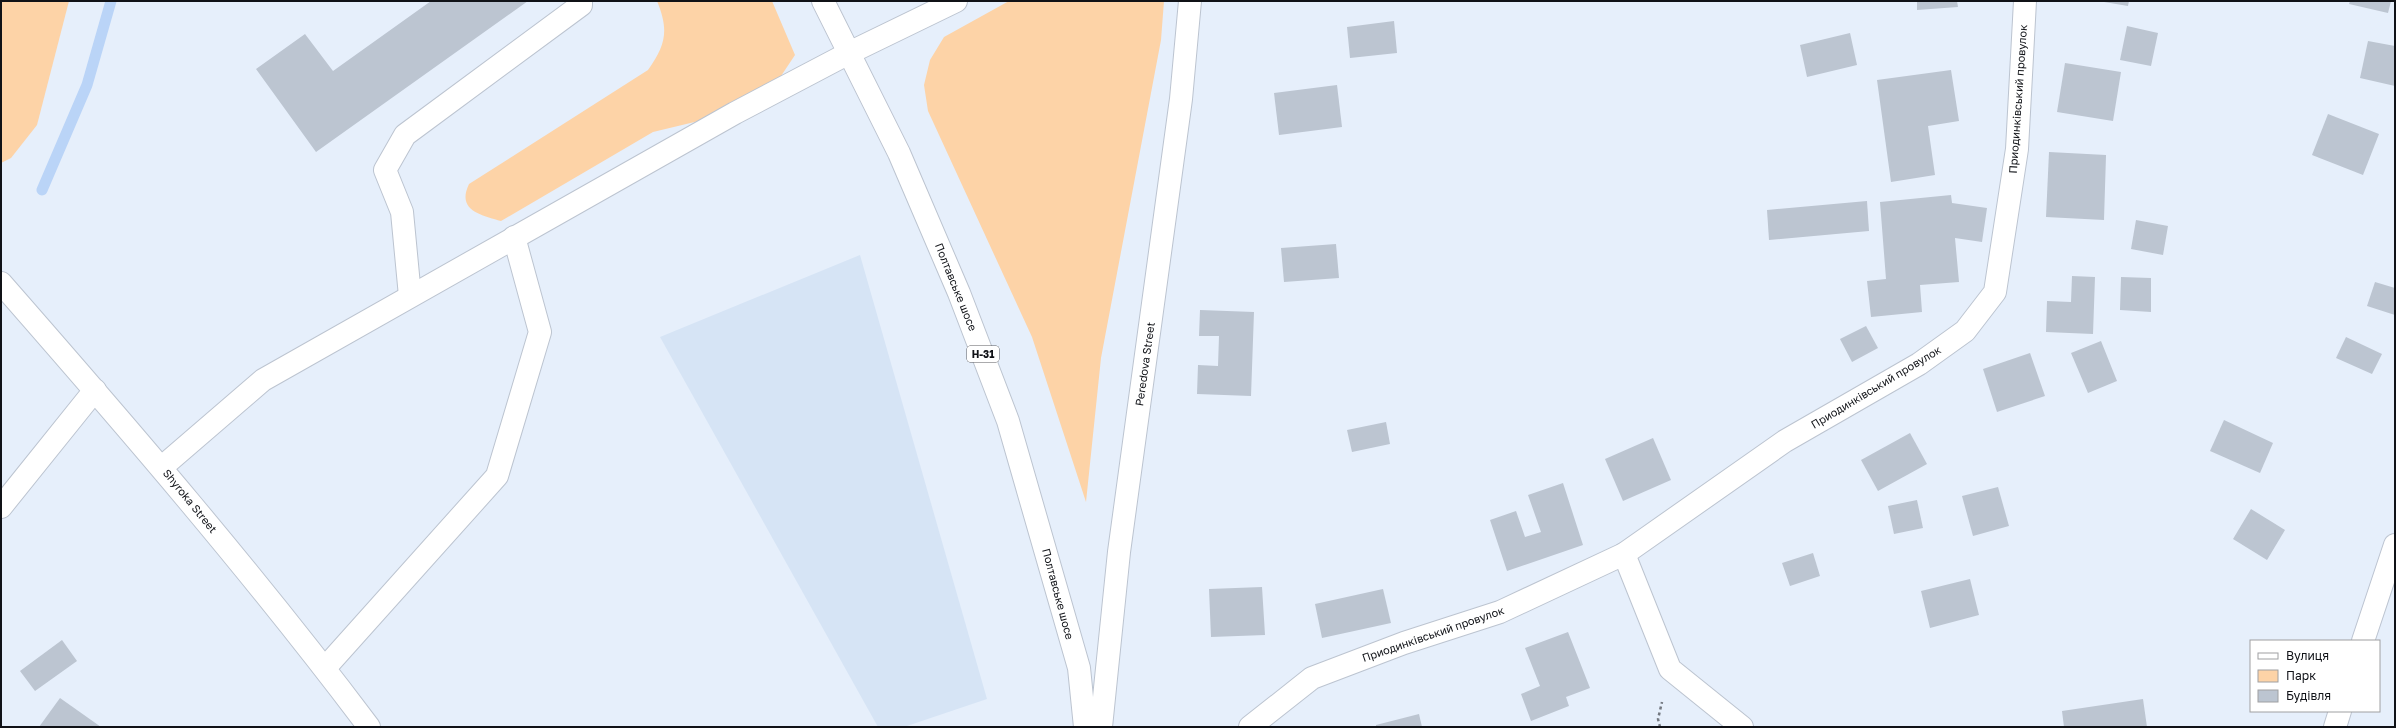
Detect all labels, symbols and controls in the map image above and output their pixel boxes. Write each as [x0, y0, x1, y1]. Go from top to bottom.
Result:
street label: Приодинківський провулок [2006, 23, 2029, 174]
street label: Полтавське шосе [933, 241, 980, 333]
street label: Peredova Street [1132, 321, 1157, 407]
street label: Приодинківський провулок [1808, 342, 1944, 431]
road number: Н-31 [967, 346, 999, 362]
street label: Shyroka Street [161, 466, 220, 535]
street label: Полтавське шосе [1040, 547, 1077, 641]
street label: Приодинківський провулок [1360, 603, 1506, 664]
legend [2250, 640, 2380, 712]
text: Вулиця [2286, 648, 2329, 663]
text: Парк [2286, 668, 2316, 683]
text: Будівля [2286, 688, 2331, 703]

